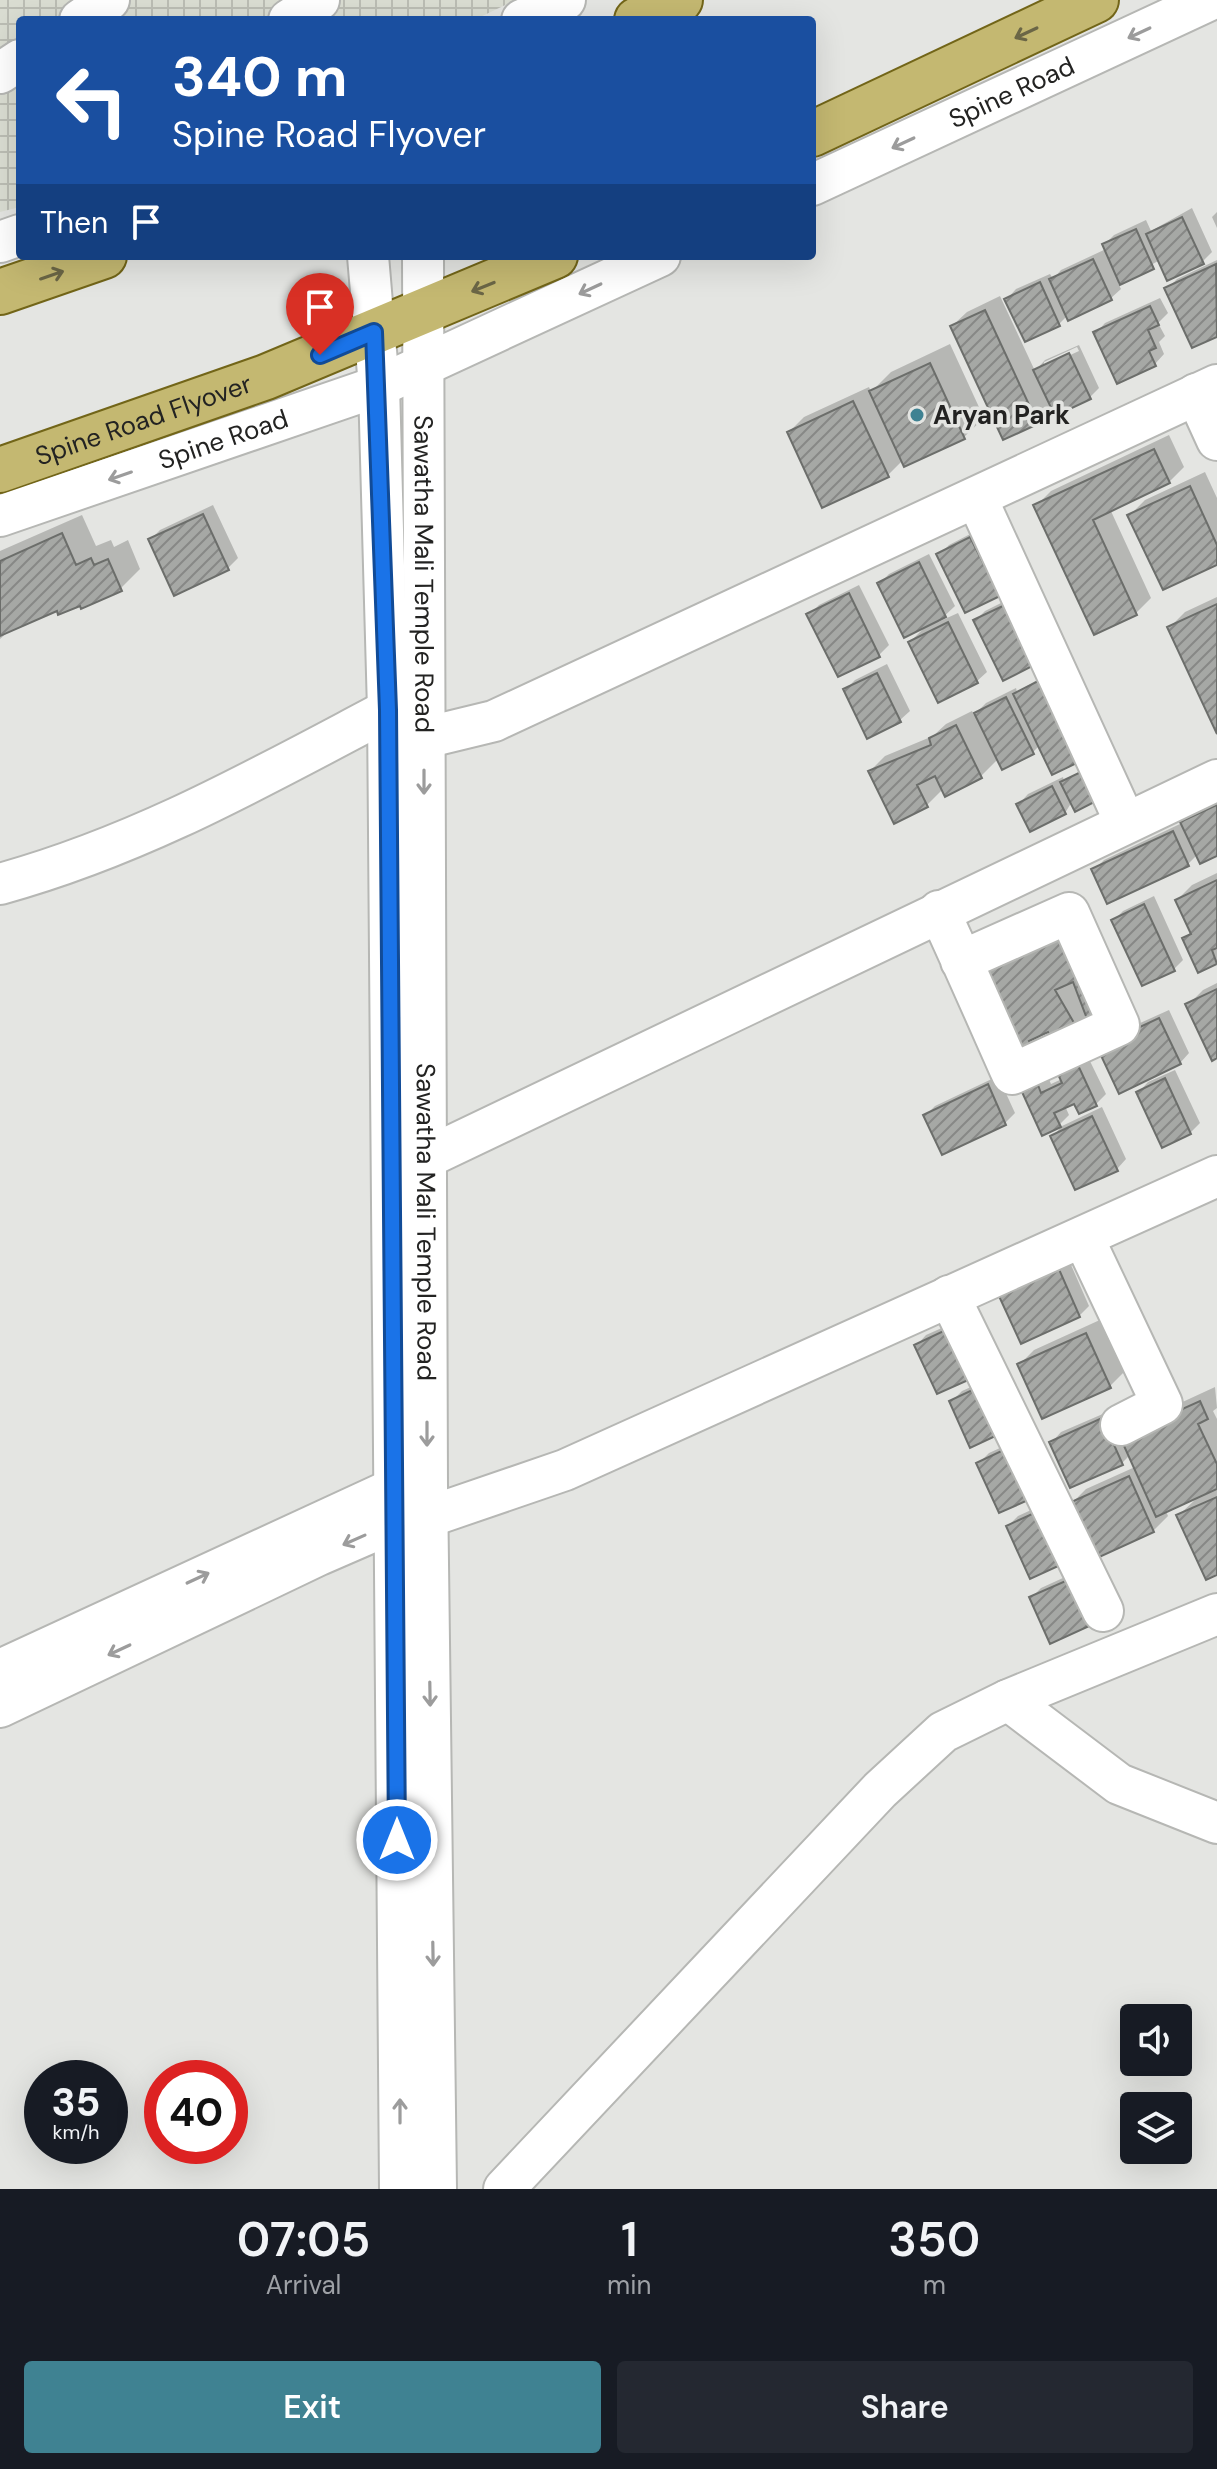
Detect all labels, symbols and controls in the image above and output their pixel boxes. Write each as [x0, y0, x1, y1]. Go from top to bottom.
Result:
one-way arrow [1014, 26, 1038, 41]
one-way arrow [1127, 26, 1151, 41]
text: 340 m [172, 40, 347, 113]
icon: left [40, 48, 144, 152]
street label: Spine Road [943, 48, 1080, 136]
text: Spine Road Flyover [172, 111, 486, 158]
one-way arrow [892, 136, 916, 151]
icon: arrive [124, 200, 168, 244]
text: Then [40, 203, 108, 242]
one-way arrow [39, 266, 64, 281]
pin [286, 273, 354, 355]
one-way arrow [471, 281, 496, 295]
one-way arrow [578, 282, 602, 297]
icon: arrive [298, 285, 342, 329]
street label: Spine Road Flyover [31, 368, 255, 472]
place label: Aryan Park [933, 398, 1070, 432]
street label: Spine Road [154, 404, 292, 478]
marker: Aryan Park [908, 406, 926, 424]
street label: Sawatha Mali Temple Road [407, 415, 442, 733]
one-way arrow [107, 469, 132, 484]
one-way arrow [416, 768, 432, 795]
street label: Sawatha Mali Temple Road [409, 1063, 444, 1381]
one-way arrow [419, 1420, 434, 1447]
one-way arrow [342, 1533, 367, 1548]
one-way arrow [185, 1570, 209, 1585]
one-way arrow [107, 1643, 131, 1658]
one-way arrow [422, 1680, 438, 1707]
position arrow [355, 1798, 439, 1882]
one-way arrow [426, 1940, 441, 1967]
map controls [1120, 2004, 1192, 2164]
button: sound [1120, 2004, 1192, 2076]
speed limit sign: 40 [144, 2060, 248, 2164]
text: 35 [52, 2076, 101, 2128]
button: layers [1120, 2092, 1192, 2164]
one-way arrow [392, 2098, 407, 2125]
text: km/h [52, 2119, 100, 2145]
text: 07:05 [237, 2208, 370, 2271]
text: 1 [621, 2208, 638, 2271]
text: 350 [888, 2208, 980, 2271]
text: Arrival [266, 2268, 341, 2302]
text: min [607, 2268, 651, 2302]
text: m [923, 2268, 946, 2302]
button: Exit [24, 2361, 601, 2453]
button: Share [617, 2361, 1193, 2453]

